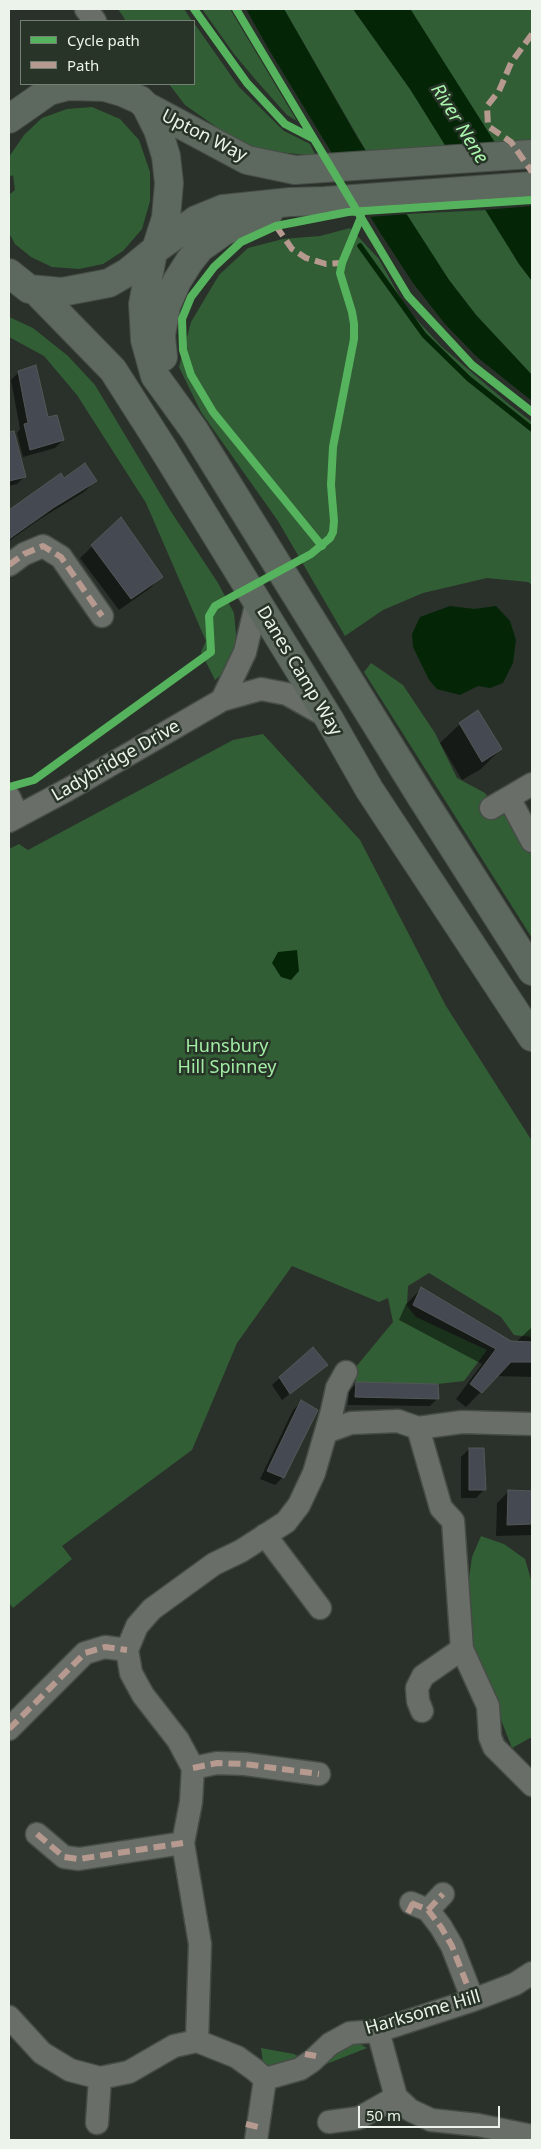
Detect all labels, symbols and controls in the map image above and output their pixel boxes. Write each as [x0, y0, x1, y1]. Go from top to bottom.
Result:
legend [20, 20, 195, 85]
text: Cycle path [67, 30, 140, 50]
text: Path [67, 55, 99, 75]
water label: River Nene [425, 80, 493, 168]
street label: Upton Way [158, 105, 250, 167]
street label: Danes Camp Way [252, 602, 346, 740]
street label: Ladybridge Drive [48, 716, 184, 806]
park label: Hunsbury Hill Spinney [178, 1036, 276, 1078]
street label: Harksome Hill [363, 1986, 483, 2040]
scale bar [361, 2096, 504, 2128]
text: 50 m [366, 2105, 401, 2125]

